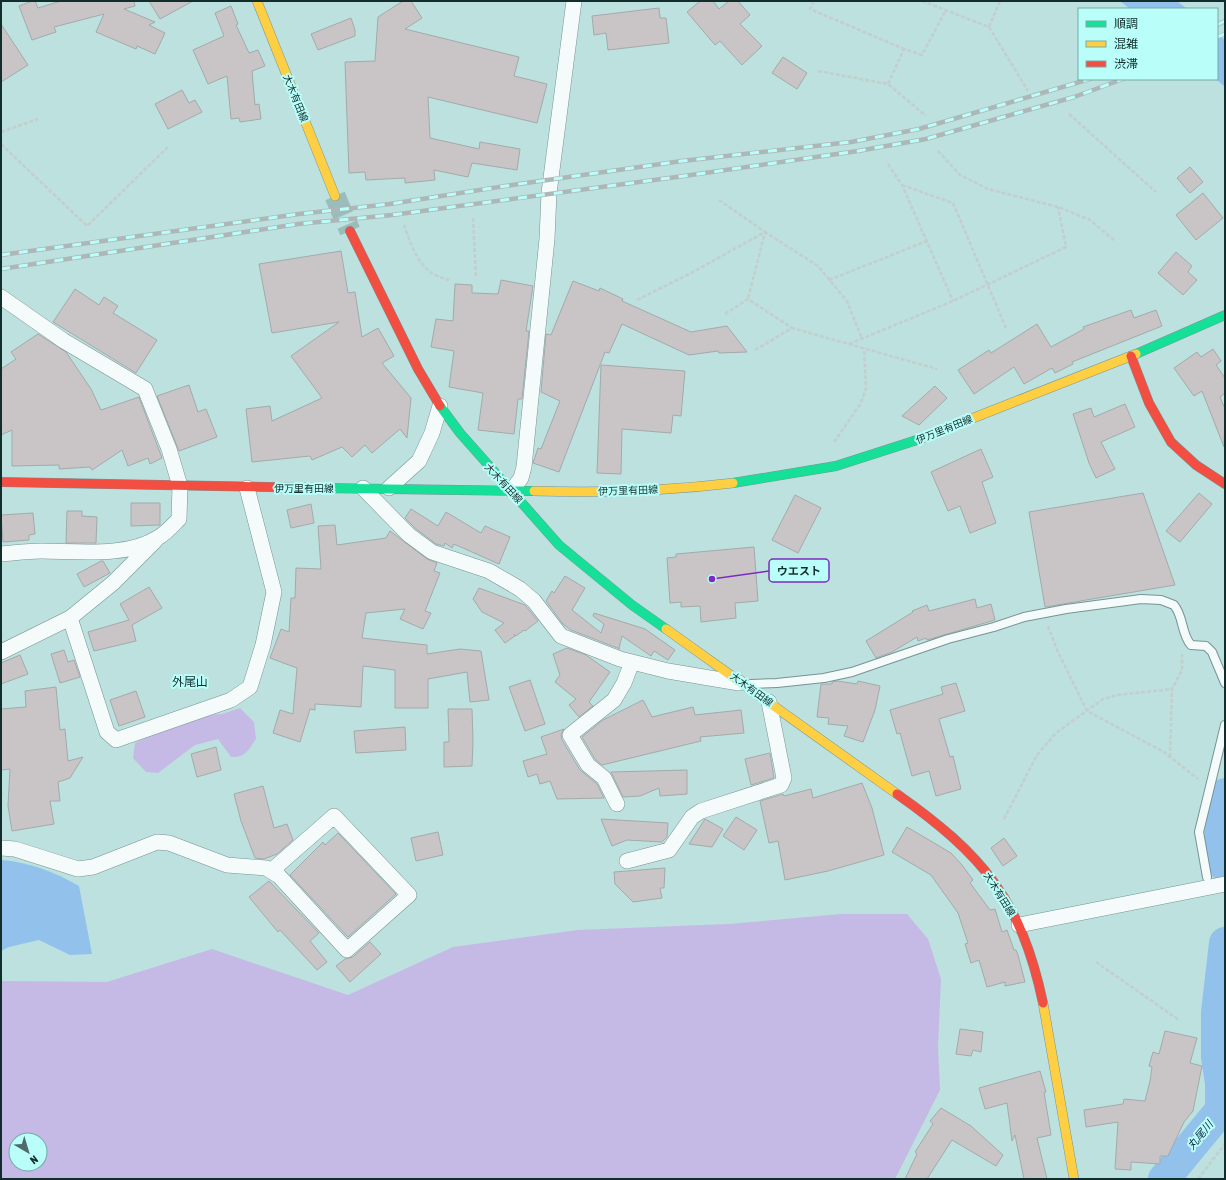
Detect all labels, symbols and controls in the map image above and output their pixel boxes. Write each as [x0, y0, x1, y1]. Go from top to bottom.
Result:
legend [1078, 8, 1218, 80]
text: 順調 [1114, 17, 1138, 31]
text: 混雑 [1114, 37, 1138, 51]
text: 渋滞 [1114, 57, 1138, 71]
street label: 大木有田線 [281, 73, 310, 123]
street label: 伊万里有田線 [914, 413, 974, 446]
street label: 大木有田線 [483, 461, 525, 505]
street label: 伊万里有田線 [274, 483, 334, 494]
street label: 伊万里有田線 [598, 484, 658, 497]
callout: ウエスト [769, 559, 829, 582]
text: ウエスト [777, 565, 821, 577]
street label: 大木有田線 [728, 670, 775, 709]
district label: 外尾山 [172, 675, 208, 689]
street label: 大木有田線 [982, 870, 1017, 918]
water label: 丸尾川 [1185, 1118, 1216, 1151]
north arrow [8, 1132, 48, 1172]
text: N [28, 1153, 40, 1167]

